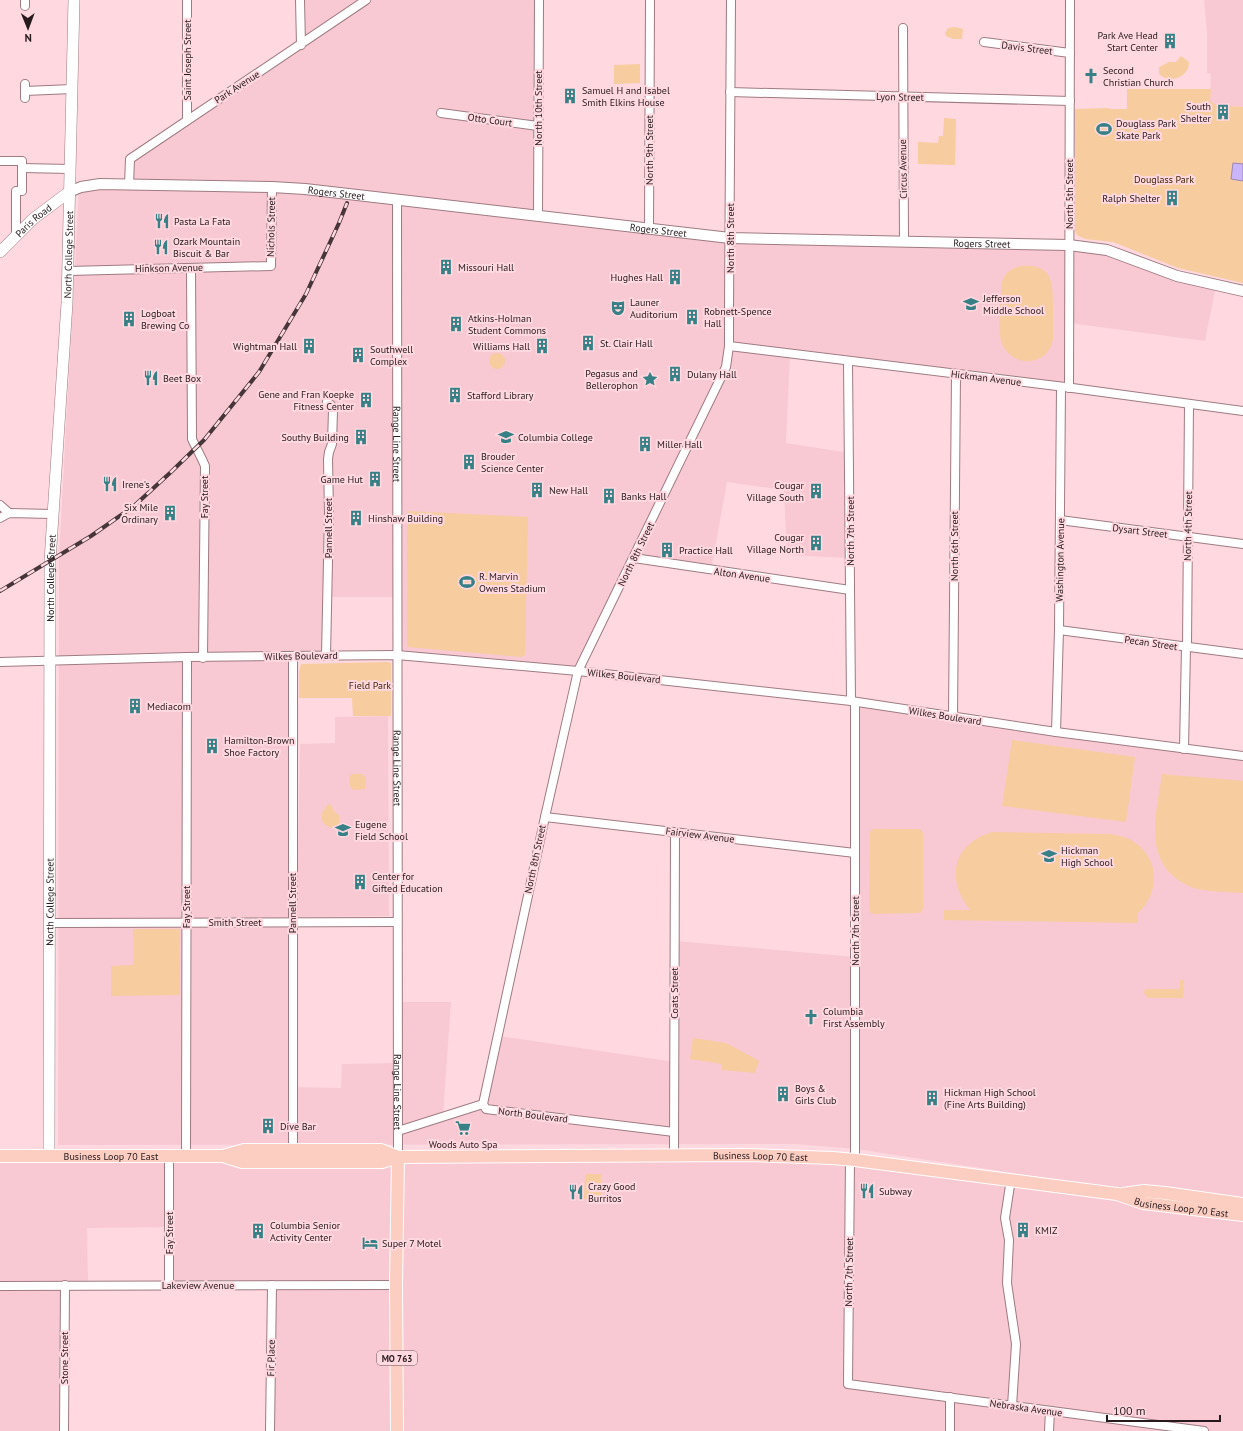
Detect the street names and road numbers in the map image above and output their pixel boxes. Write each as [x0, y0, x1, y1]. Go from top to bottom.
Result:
street label: Saint Joseph Street [181, 19, 194, 101]
street label: Davis Street [1001, 38, 1054, 58]
street label: Park Avenue [212, 67, 262, 107]
street label: North 10th Street [532, 70, 545, 146]
street label: Lyon Street [876, 90, 925, 104]
street label: Otto Court [467, 110, 514, 130]
street label: North 9th Street [643, 114, 656, 185]
street label: Circus Avenue [896, 139, 910, 199]
street label: North 5th Street [1063, 158, 1076, 229]
street label: Rogers Street [307, 183, 366, 202]
street label: Nichols Street [264, 196, 278, 257]
street label: Paris Road [12, 201, 54, 240]
street label: North 8th Street [724, 202, 737, 273]
street label: North College Street [61, 210, 76, 299]
street label: Rogers Street [629, 220, 688, 240]
street label: Rogers Street [953, 236, 1011, 250]
street label: Hinkson Avenue [135, 261, 203, 275]
street label: Hickman Avenue [950, 367, 1022, 389]
street label: Range Line Street [391, 406, 404, 483]
street label: Fay Street [198, 475, 211, 518]
street label: North 4th Street [1181, 490, 1195, 561]
street label: North 7th Street [844, 496, 857, 566]
street label: Pannell Street [322, 497, 335, 558]
street label: North 6th Street [948, 510, 961, 581]
street label: Washington Avenue [1053, 518, 1067, 602]
street label: North 8th Street [615, 519, 657, 588]
street label: Dysart Street [1112, 521, 1169, 541]
street label: North College Street [43, 533, 58, 622]
street label: Alton Avenue [713, 565, 771, 585]
street label: Pecan Street [1124, 633, 1179, 653]
street label: Wilkes Boulevard [264, 649, 338, 663]
street label: Wilkes Boulevard [587, 666, 661, 686]
street label: Wilkes Boulevard [908, 704, 982, 728]
street label: Range Line Street [391, 730, 404, 807]
street label: North 8th Street [521, 823, 549, 895]
street label: Fairview Avenue [665, 824, 735, 846]
street label: North College Street [43, 858, 56, 946]
street label: Pannell Street [286, 872, 299, 933]
street label: Fay Street [180, 885, 193, 928]
street label: North 7th Street [849, 896, 862, 966]
street label: Smith Street [208, 916, 262, 929]
street label: Coats Street [668, 967, 681, 1019]
street label: Range Line Street [391, 1054, 404, 1131]
street label: North Boulevard [497, 1104, 569, 1126]
street label: Business Loop 70 East [713, 1148, 809, 1164]
street label: Business Loop 70 East [64, 1150, 159, 1163]
street label: Business Loop 70 East [1132, 1194, 1230, 1220]
street label: Fay Street [163, 1211, 176, 1254]
street label: North 7th Street [842, 1236, 856, 1307]
street label: Lakeview Avenue [162, 1279, 234, 1292]
street label: Stone Street [58, 1331, 71, 1384]
street label: Fir Place [264, 1340, 278, 1376]
road number: MO 763 [377, 1351, 417, 1365]
street label: Nebraska Avenue [989, 1396, 1063, 1420]

